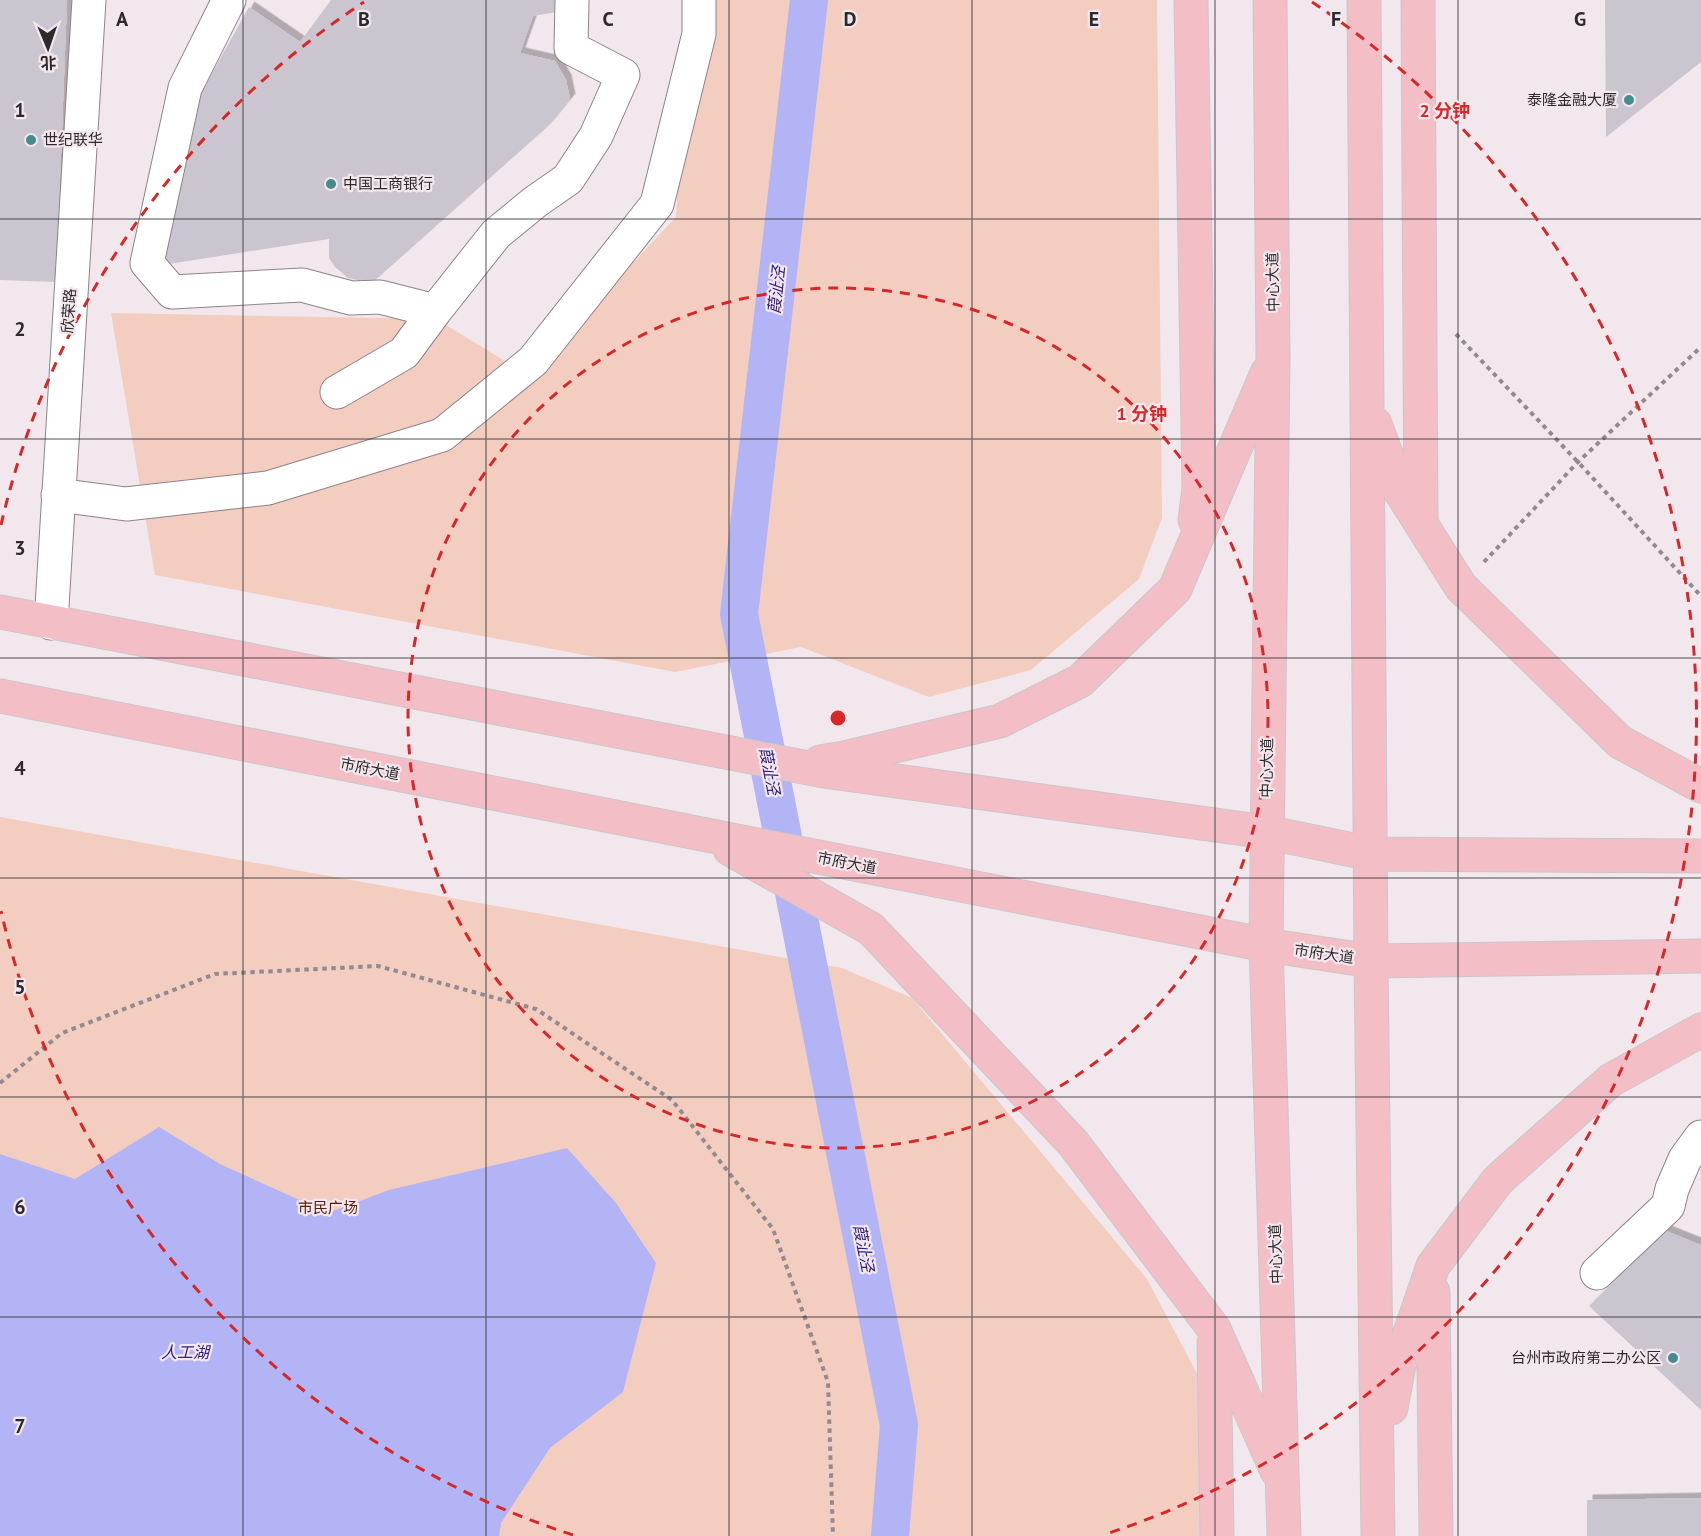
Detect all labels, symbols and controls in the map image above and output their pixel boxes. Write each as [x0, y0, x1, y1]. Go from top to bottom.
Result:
text: A [116, 6, 129, 32]
text: B [358, 6, 370, 32]
text: C [602, 6, 614, 32]
text: D [844, 6, 857, 32]
text: E [1089, 6, 1099, 32]
text: F [1331, 6, 1341, 32]
text: G [1574, 6, 1586, 32]
north arrow [18, 18, 78, 78]
text: 北 [40, 53, 57, 73]
place label: 泰隆金融大厦 [1527, 90, 1617, 109]
marker: 泰隆金融大厦 [1622, 93, 1636, 107]
text: 1 [14, 97, 26, 123]
text: 2 分钟 [1420, 99, 1470, 122]
place label: 世纪联华 [43, 130, 103, 149]
marker: 世纪联华 [24, 133, 38, 147]
place label: 中国工商银行 [343, 174, 433, 193]
marker: 中国工商银行 [324, 177, 338, 191]
street label: 中心大道 [1262, 252, 1283, 312]
water label: 葭沚泾 [764, 263, 789, 315]
street label: 欣荣路 [57, 288, 80, 334]
text: 2 [14, 316, 26, 342]
text: 1 分钟 [1117, 402, 1167, 425]
text: 3 [14, 535, 26, 561]
centre of rings [828, 708, 848, 728]
street label: 中心大道 [1256, 738, 1277, 798]
water label: 葭沚泾 [756, 746, 785, 798]
street label: 市府大道 [339, 753, 401, 784]
text: 4 [14, 755, 26, 781]
street label: 市府大道 [816, 847, 878, 878]
street label: 市府大道 [1293, 940, 1355, 967]
text: 5 [14, 974, 26, 1000]
text: 6 [14, 1194, 26, 1220]
park label: 市民广场 [298, 1198, 358, 1217]
water label: 葭沚泾 [850, 1223, 879, 1275]
street label: 中心大道 [1265, 1224, 1286, 1284]
water label: 人工湖 [161, 1342, 212, 1362]
place label: 台州市政府第二办公区 [1511, 1348, 1661, 1367]
marker: 台州市政府第二办公区 [1666, 1351, 1680, 1365]
text: 7 [14, 1413, 26, 1439]

